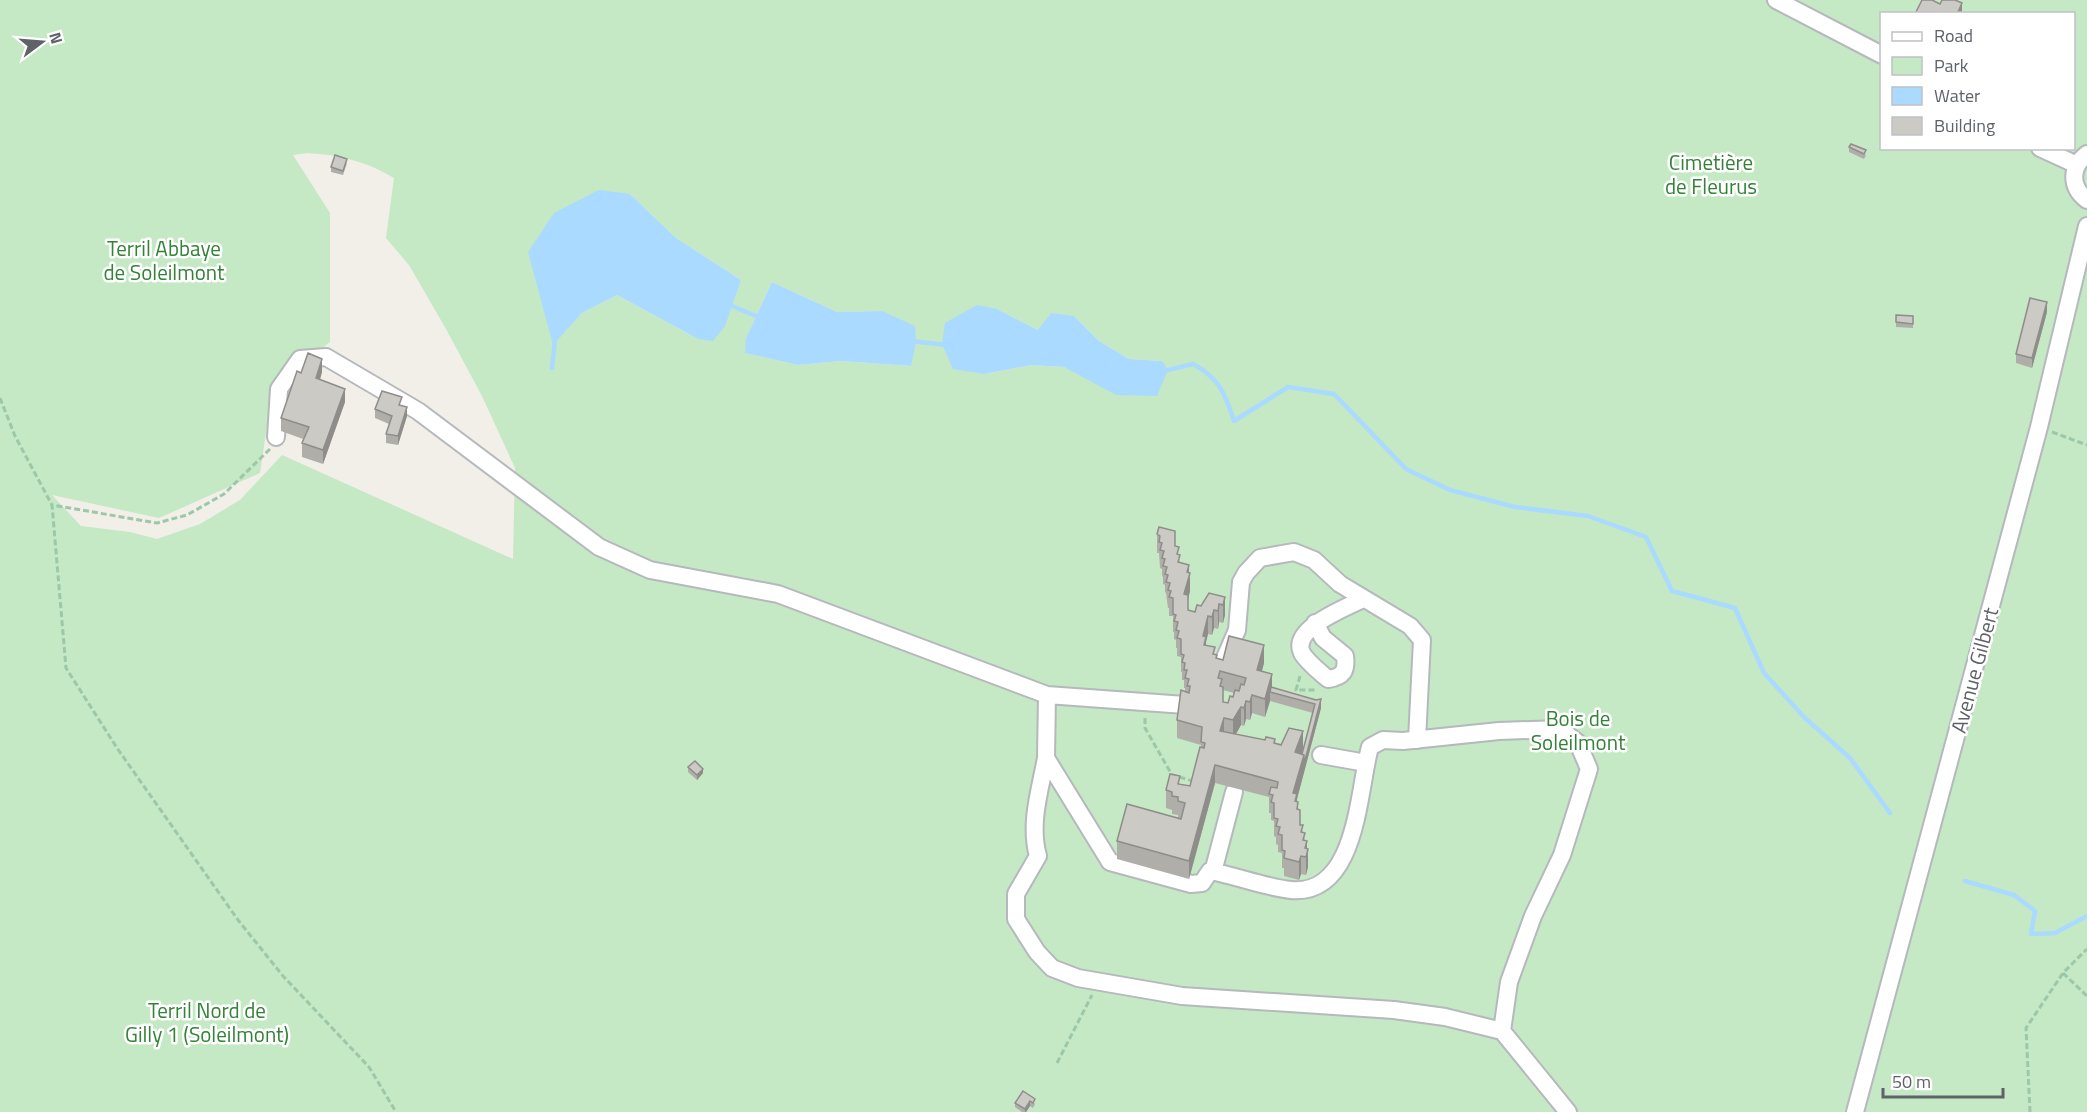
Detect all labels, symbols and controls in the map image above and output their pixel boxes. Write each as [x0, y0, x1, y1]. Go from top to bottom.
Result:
north arrow [12, 12, 72, 72]
legend [1880, 12, 2075, 150]
text: Road [1934, 22, 1973, 49]
text: N [43, 29, 69, 47]
text: Park [1934, 52, 1969, 79]
text: Water [1934, 82, 1980, 109]
text: Building [1934, 112, 1995, 139]
park label: Cimetière de Fleurus [1665, 146, 1757, 202]
park label: Terril Abbaye de Soleilmont [104, 232, 225, 288]
street label: Avenue Gilbert [1942, 603, 2006, 736]
park label: Bois de Soleilmont [1531, 702, 1626, 758]
park label: Terril Nord de Gilly 1 (Soleilmont) [125, 994, 289, 1050]
scale bar [1883, 1061, 2003, 1099]
text: 50 m [1892, 1068, 1931, 1095]

